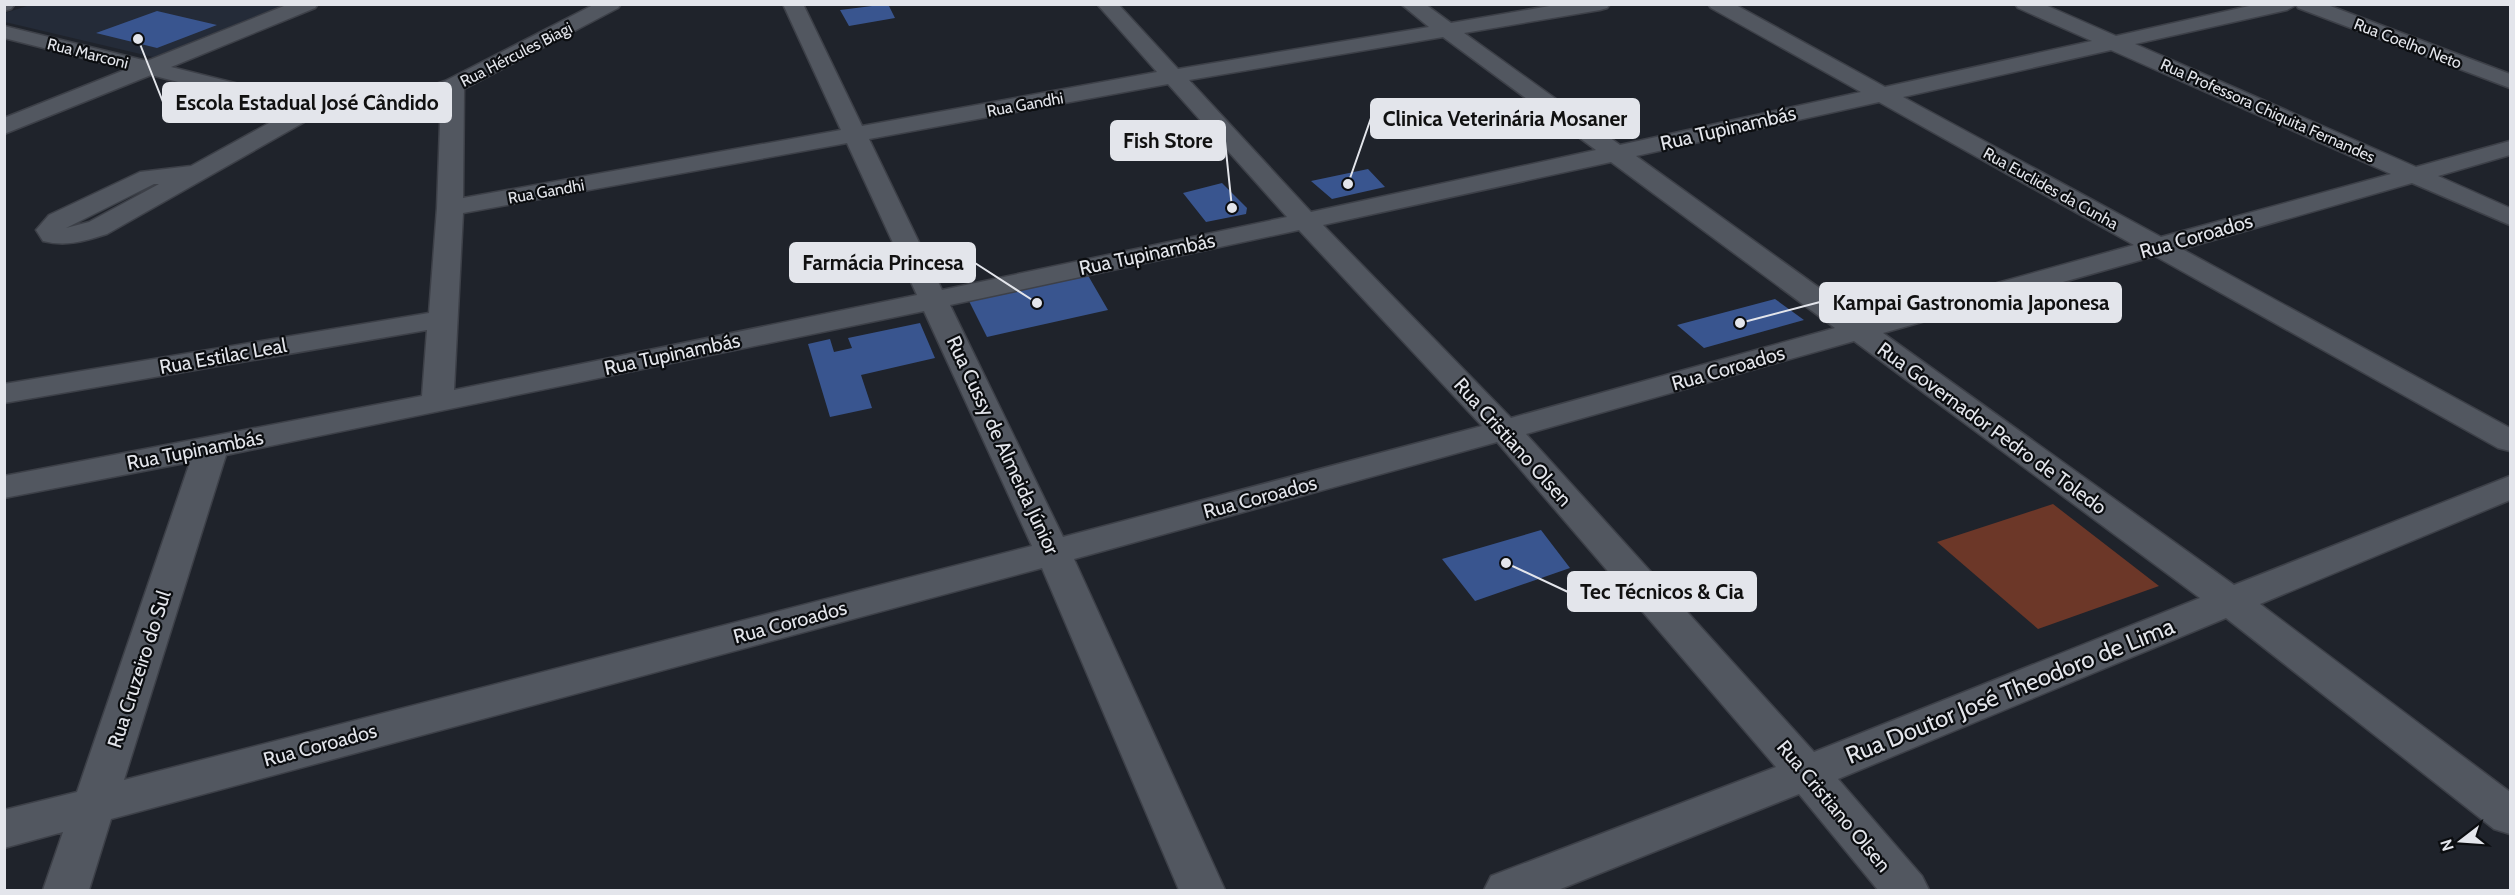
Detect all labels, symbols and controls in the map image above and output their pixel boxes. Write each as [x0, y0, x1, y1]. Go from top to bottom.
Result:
street label: Rua Coelho Neto [2351, 14, 2465, 73]
street label: Rua Hércules Biagi [457, 18, 575, 91]
street label: Rua Marconi [45, 34, 130, 73]
street label: Rua Professora Chiquita Fernandes [2158, 54, 2378, 167]
callout: Escola Estadual José Cândido [163, 83, 451, 122]
street label: Rua Gandhi [985, 88, 1065, 121]
text: Escola Estadual José Cândido [175, 90, 439, 115]
callout: Clinica Veterinária Mosaner [1371, 99, 1639, 138]
street label: Rua Tupinambás [1658, 101, 1798, 155]
text: Clinica Veterinária Mosaner [1383, 106, 1627, 131]
callout: Fish Store [1111, 121, 1225, 160]
text: Fish Store [1123, 128, 1213, 153]
street label: Rua Euclides da Cunha [1980, 143, 2122, 234]
street label: Rua Gandhi [506, 175, 586, 208]
street label: Rua Coroados [2137, 208, 2255, 264]
street label: Rua Tupinambás [1077, 228, 1217, 280]
callout: Farmácia Princesa [790, 243, 975, 282]
text: Farmácia Princesa [802, 250, 964, 275]
callout: Kampai Gastronomia Japonesa [1820, 283, 2121, 322]
text: Kampai Gastronomia Japonesa [1832, 290, 2110, 315]
street label: Rua Tupinambás [602, 328, 742, 380]
street label: Rua Cussy de Almeida Júnior [942, 332, 1064, 559]
street label: Rua Estilac Leal [157, 333, 289, 379]
street label: Rua Governador Pedro de Toledo [1873, 337, 2111, 519]
street label: Rua Coroados [1669, 340, 1787, 396]
street label: Rua Cristiano Olsen [1449, 373, 1577, 511]
street label: Rua Tupinambás [125, 425, 265, 475]
street label: Rua Coroados [1201, 470, 1319, 524]
callout: Tec Técnicos & Cia [1568, 572, 1756, 611]
text: Tec Técnicos & Cia [1580, 579, 1745, 604]
street label: Rua Cruzeiro do Sul [102, 587, 176, 751]
street label: Rua Coroados [731, 595, 849, 649]
street label: Rua Doutor José Theodoro de Lima [1841, 611, 2179, 770]
street label: Rua Coroados [261, 718, 379, 772]
street label: Rua Cristiano Olsen [1772, 735, 1896, 877]
north arrow [2431, 811, 2491, 871]
text: N [2436, 837, 2458, 853]

